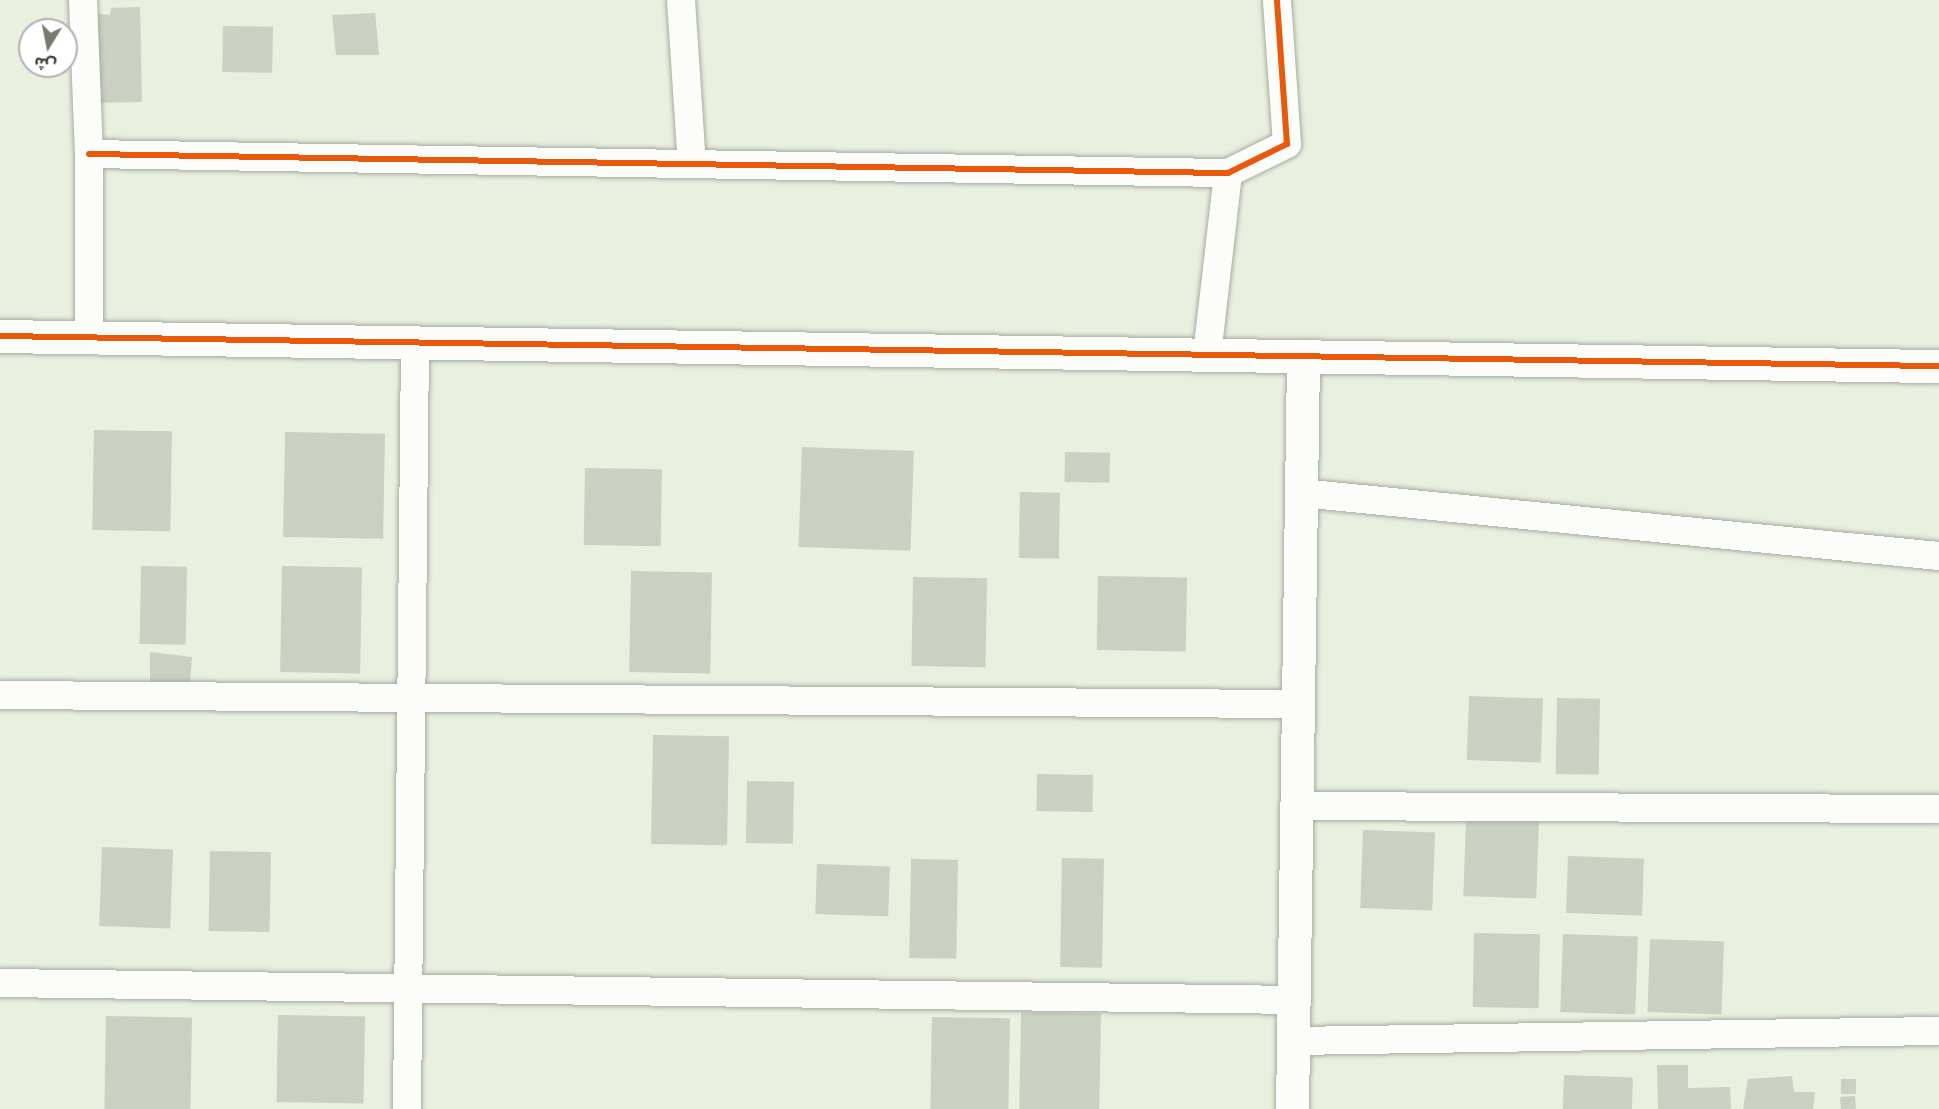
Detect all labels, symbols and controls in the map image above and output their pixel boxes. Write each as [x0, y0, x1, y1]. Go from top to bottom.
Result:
north arrow [18, 18, 78, 78]
text: ش [33, 53, 58, 76]

